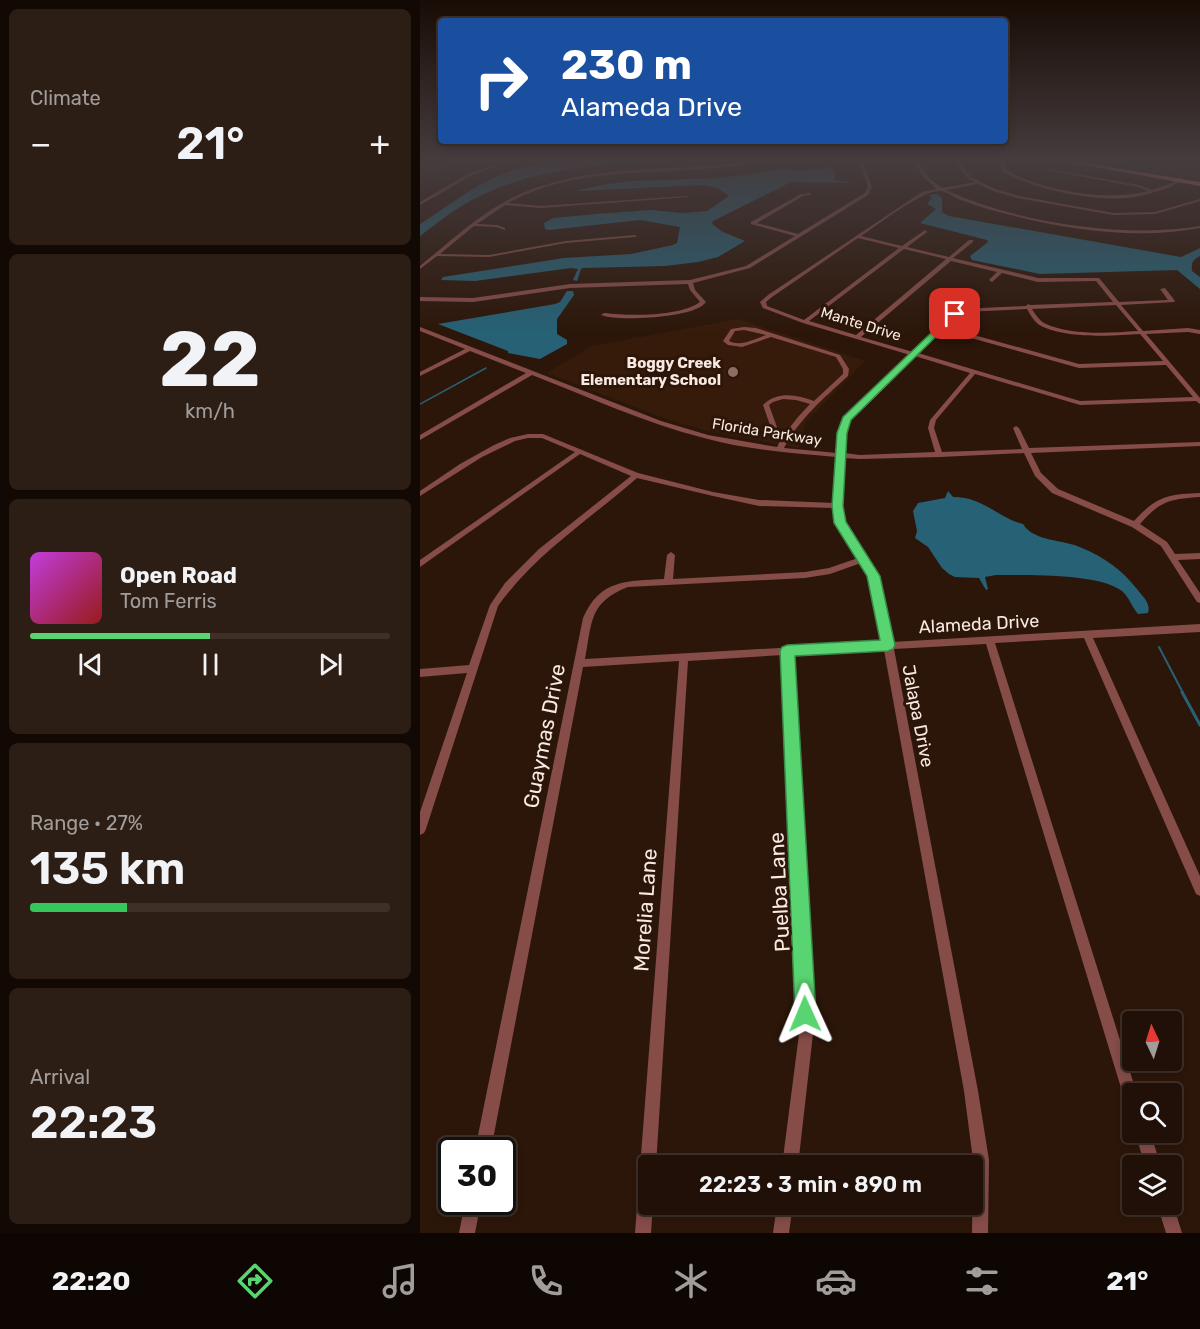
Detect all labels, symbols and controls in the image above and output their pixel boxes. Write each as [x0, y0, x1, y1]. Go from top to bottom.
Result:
text: 230 m [561, 40, 692, 90]
icon: right [462, 42, 540, 120]
text: Climate [30, 86, 101, 110]
text: Alameda Drive [561, 91, 742, 123]
text: 21° [176, 117, 245, 170]
text: − [30, 124, 51, 163]
text: + [369, 124, 390, 163]
pin [929, 288, 980, 339]
icon: arrive [938, 297, 971, 330]
street label: Mante Drive [819, 303, 903, 345]
text: 22 [159, 313, 261, 406]
place label: Boggy Creek Elementary School [580, 354, 721, 389]
marker: Boggy Creek Elementary School [726, 365, 740, 379]
text: km/h [185, 399, 235, 423]
street label: Florida Parkway [711, 414, 823, 450]
text: Open Road [120, 562, 237, 589]
text: Tom Ferris [120, 589, 217, 613]
street label: Alameda Drive [918, 610, 1040, 638]
icon: previous [74, 648, 107, 681]
icon: pause [194, 648, 227, 681]
icon: next [314, 648, 347, 681]
street label: Guaymas Drive [518, 662, 570, 810]
street label: Jalapa Drive [897, 663, 939, 769]
text: Range · 27% [30, 811, 143, 835]
street label: Puelba Lane [763, 831, 795, 953]
text: 135 km [30, 842, 185, 895]
street label: Morelia Lane [628, 848, 662, 972]
position arrow [773, 982, 837, 1046]
north arrow [1122, 1011, 1182, 1071]
map controls [1122, 1011, 1182, 1215]
text: Arrival [30, 1065, 90, 1089]
button: search [1122, 1083, 1182, 1143]
text: 22:23 [30, 1096, 157, 1149]
speed limit sign: 30 [438, 1137, 516, 1215]
button: layers [1122, 1155, 1182, 1215]
text: 22:23 · 3 min · 890 m [699, 1171, 922, 1198]
icon: directions [234, 1260, 276, 1302]
icon: music [379, 1260, 421, 1302]
icon: phone [525, 1260, 567, 1302]
icon: climate [670, 1260, 712, 1302]
icon: car [815, 1260, 857, 1302]
icon: filters [961, 1260, 1003, 1302]
text: 22:20 [52, 1265, 131, 1297]
text: 21° [1106, 1265, 1148, 1297]

